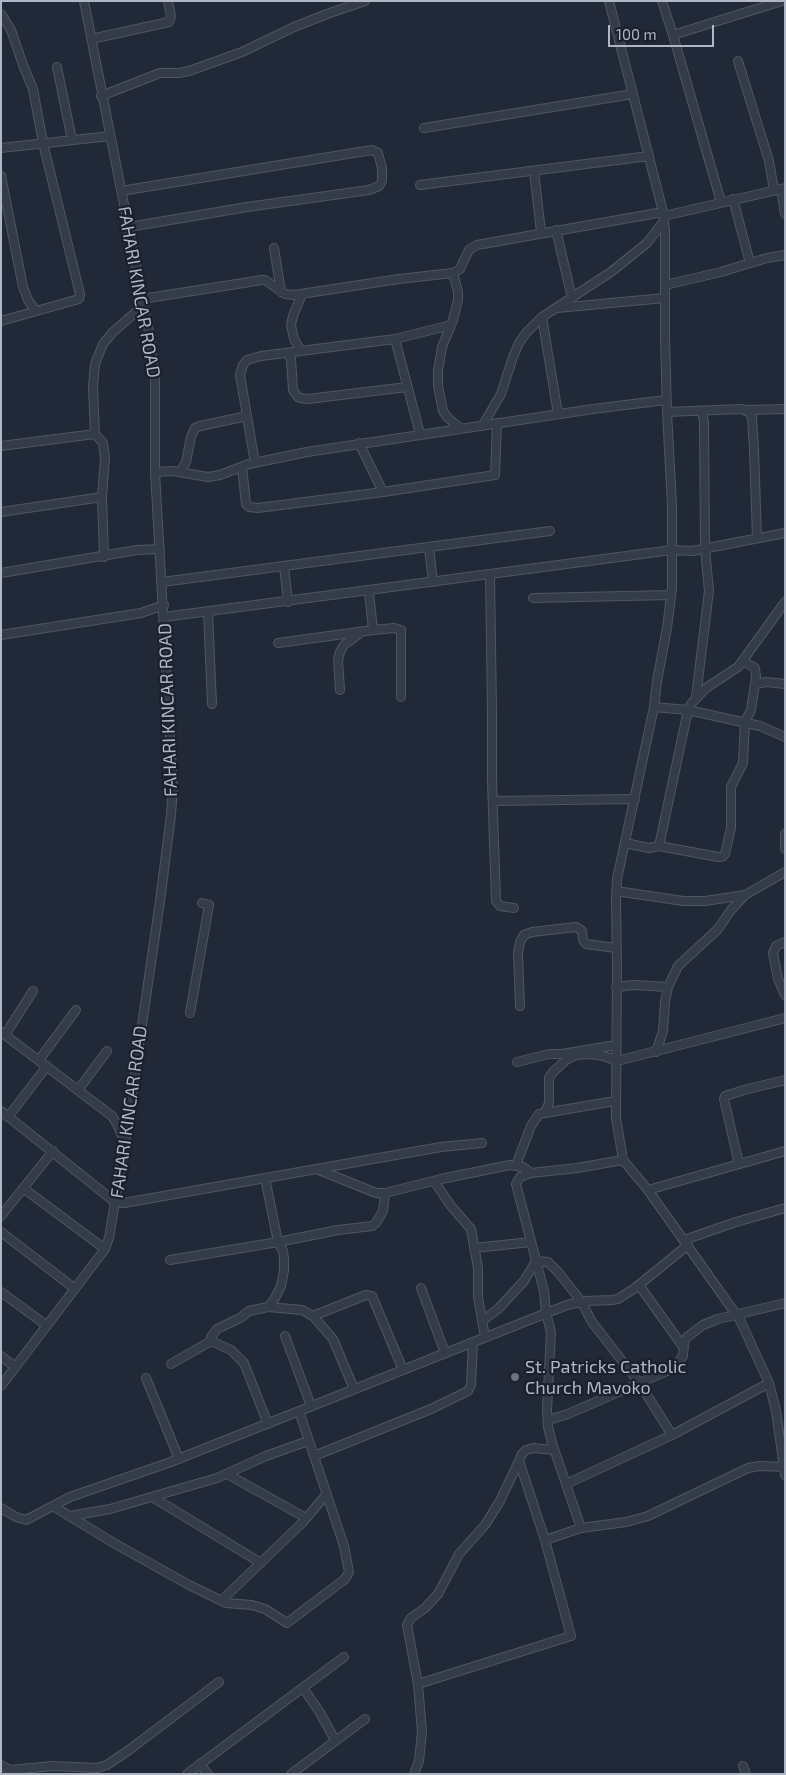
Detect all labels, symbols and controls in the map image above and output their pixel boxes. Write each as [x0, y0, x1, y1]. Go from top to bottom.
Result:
scale bar [611, 15, 717, 47]
text: 100 m [616, 25, 657, 43]
street label: FAHARI KINCAR ROAD [113, 204, 165, 380]
street label: FAHARI KINCAR ROAD [154, 623, 182, 797]
street label: FAHARI KINCAR ROAD [106, 1024, 152, 1200]
place label: St. Patricks Catholic Church Mavoko [525, 1356, 686, 1398]
marker: St. Patricks Catholic Church Mavoko [509, 1371, 521, 1383]

